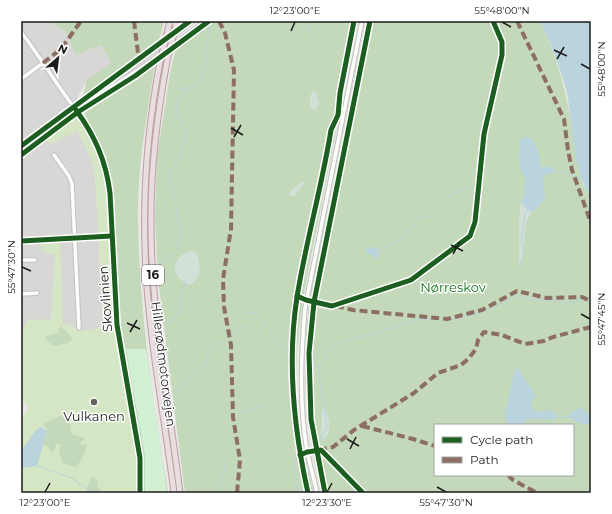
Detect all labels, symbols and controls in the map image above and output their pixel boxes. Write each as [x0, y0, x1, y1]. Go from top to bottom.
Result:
text: 12°23'00"E [270, 4, 321, 17]
text: 55°48'00"N [474, 4, 530, 17]
north arrow [38, 38, 78, 78]
text: N [55, 41, 70, 57]
text: 55°48'00"N [595, 41, 608, 97]
text: 55°47'30"N [5, 240, 18, 294]
street label: Skovlinien [95, 265, 115, 333]
road number: 16 [142, 265, 164, 285]
park label: Nørreskov [420, 279, 487, 295]
text: 55°47'45"N [595, 293, 608, 345]
street label: Hillerødmotorvejen [148, 300, 180, 428]
marker: Vulkanen [89, 397, 99, 407]
place label: Vulkanen [63, 408, 125, 424]
legend [434, 424, 574, 476]
text: Cycle path [470, 432, 533, 447]
text: Path [470, 452, 499, 467]
text: 12°23'00"E [20, 496, 71, 509]
text: 12°23'30"E [302, 496, 352, 509]
text: 55°47'30"N [419, 496, 473, 509]

